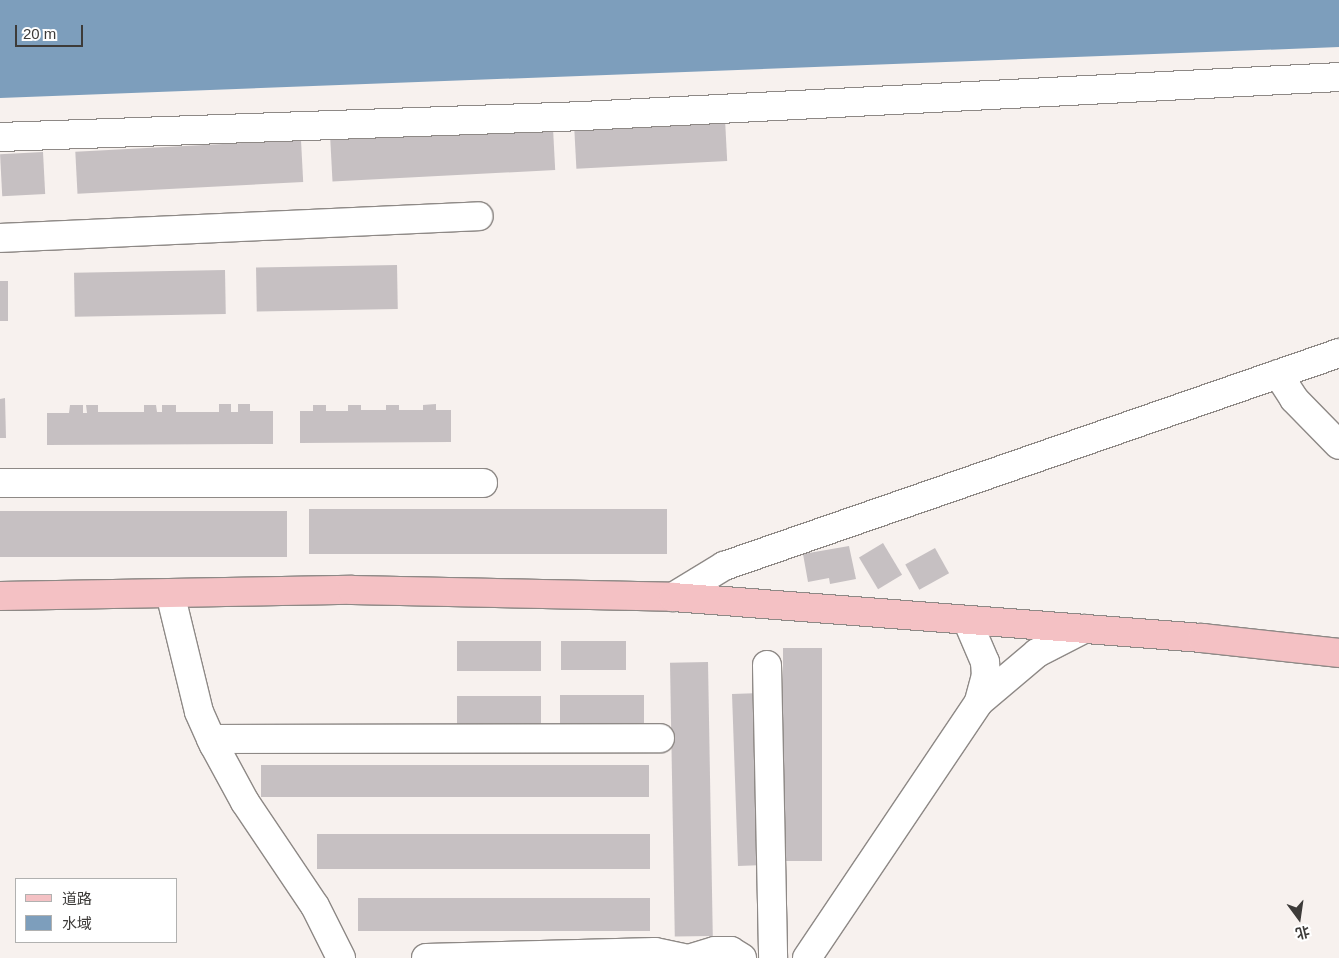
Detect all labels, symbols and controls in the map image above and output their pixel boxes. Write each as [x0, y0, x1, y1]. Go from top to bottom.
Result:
scale bar [18, 15, 85, 47]
text: 20 m [23, 25, 56, 42]
legend [15, 878, 178, 943]
text: 道路 [62, 890, 92, 907]
north arrow [1274, 893, 1324, 943]
text: 水域 [62, 915, 92, 932]
text: 北 [1294, 923, 1311, 942]

